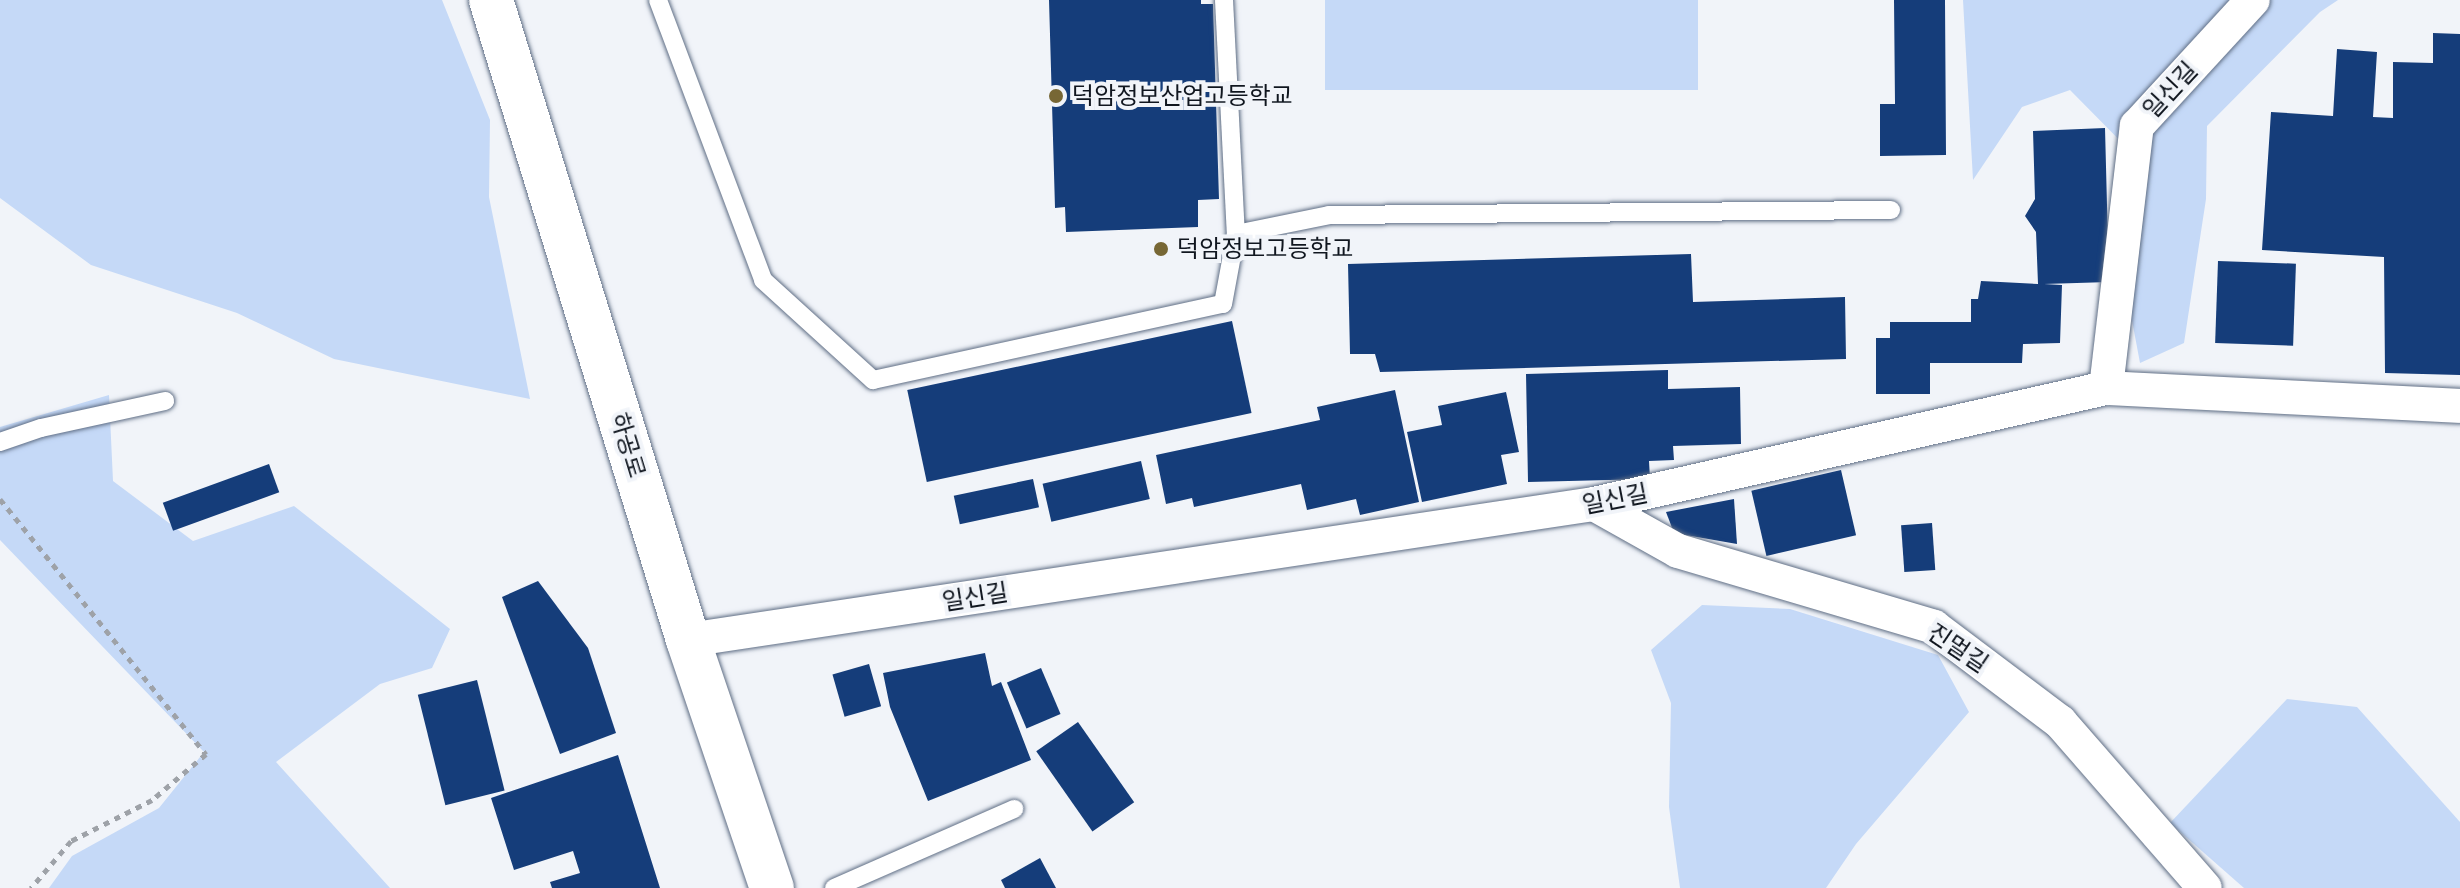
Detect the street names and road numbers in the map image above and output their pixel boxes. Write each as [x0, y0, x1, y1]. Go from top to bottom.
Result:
street label: 일신길 [2137, 56, 2203, 124]
street label: 하공로 [605, 409, 651, 481]
street label: 일신길 [1580, 479, 1650, 519]
street label: 일신길 [940, 578, 1010, 616]
street label: 진멀길 [1922, 618, 1994, 678]

